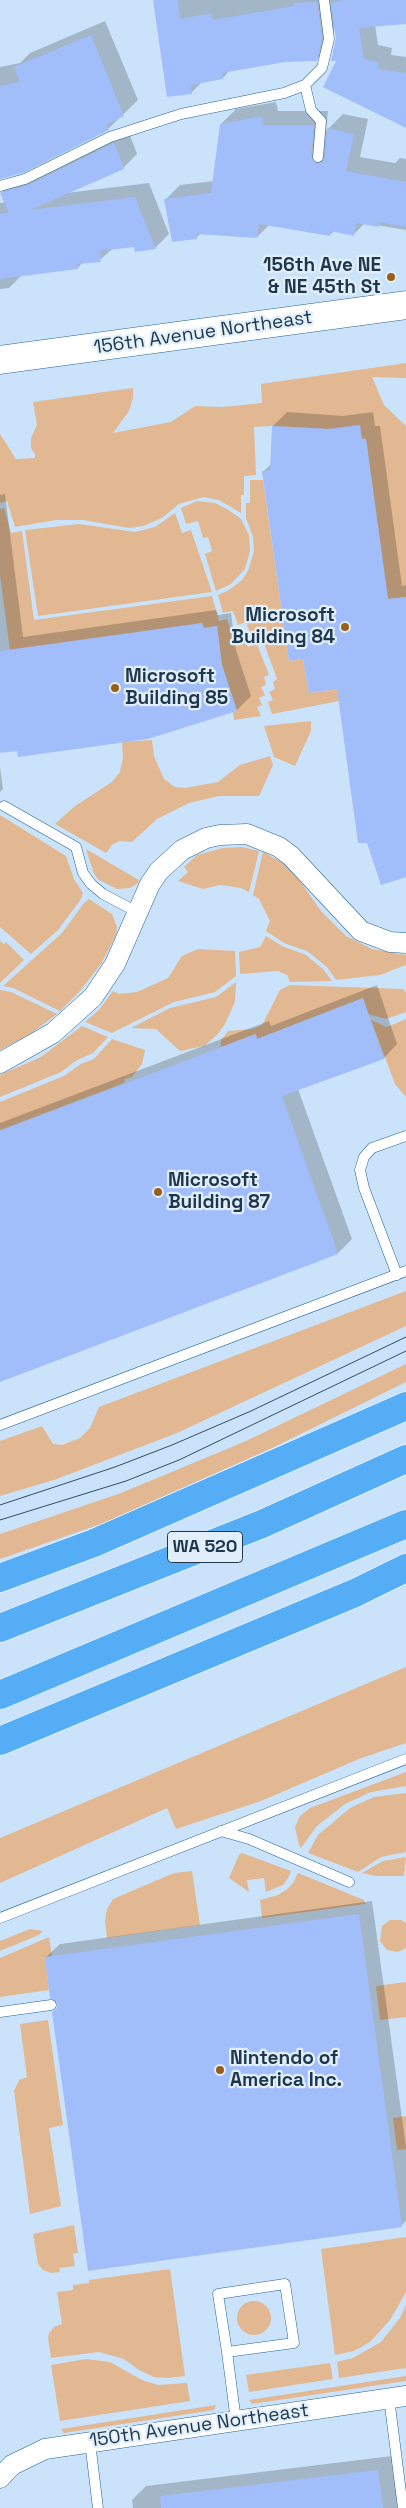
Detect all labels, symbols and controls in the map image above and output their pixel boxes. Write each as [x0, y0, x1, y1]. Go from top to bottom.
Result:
place label: 156th Ave NE & NE 45th St [263, 255, 381, 299]
marker: 156th Ave NE & NE 45th St [385, 271, 397, 283]
street label: 156th Avenue Northeast [92, 306, 314, 360]
place label: Microsoft Building 84 [231, 605, 335, 649]
marker: Microsoft Building 84 [339, 621, 351, 633]
place label: Microsoft Building 85 [125, 666, 228, 710]
marker: Microsoft Building 85 [109, 682, 121, 694]
place label: Microsoft Building 87 [168, 1170, 270, 1214]
marker: Microsoft Building 87 [152, 1186, 164, 1198]
road number: WA 520 [168, 1531, 242, 1562]
place label: Nintendo of America Inc. [230, 2048, 342, 2092]
marker: Nintendo of America Inc. [214, 2064, 226, 2076]
street label: 150th Avenue Northeast [88, 2399, 310, 2453]

